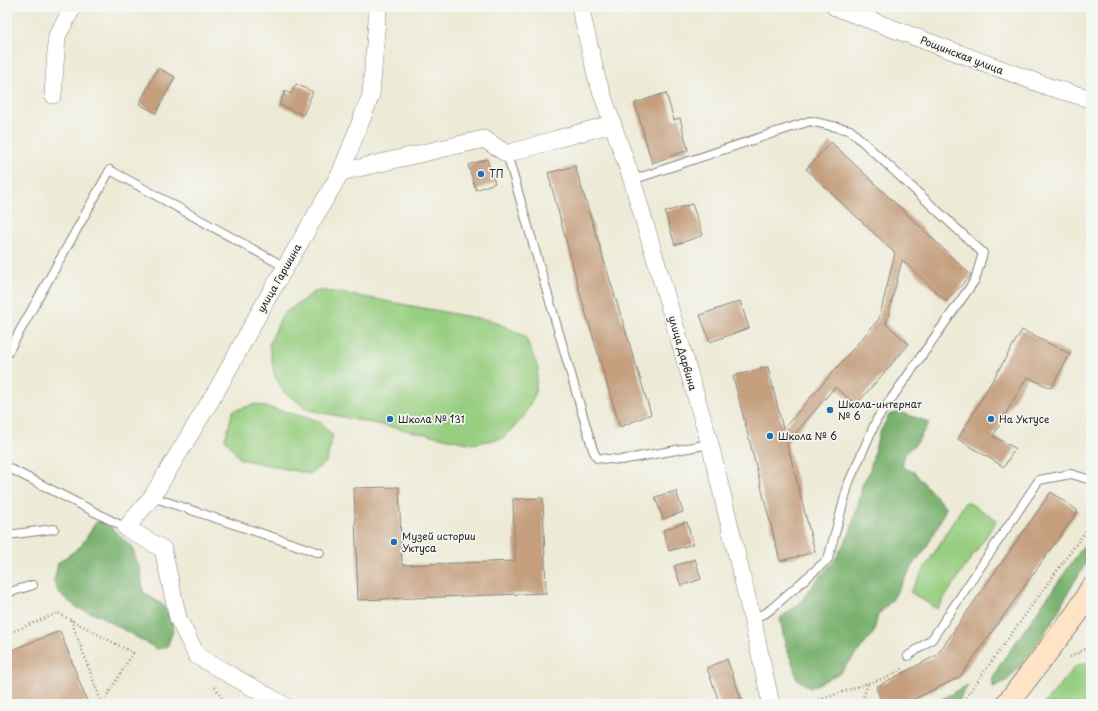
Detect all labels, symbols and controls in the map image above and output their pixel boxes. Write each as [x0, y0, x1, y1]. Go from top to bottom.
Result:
street label: Рощинская улица [918, 32, 1007, 78]
place label: ТП [489, 166, 504, 181]
marker: ТП [476, 169, 486, 179]
street label: улица Гаршина [253, 240, 305, 315]
street label: улица Дарвина [666, 314, 702, 393]
place label: Школа-интернат № 6 [838, 396, 923, 423]
marker: Школа-интернат № 6 [825, 405, 835, 415]
place label: Школа № 131 [398, 411, 465, 426]
place label: На Уктусе [999, 411, 1050, 426]
marker: Школа № 131 [385, 414, 395, 424]
marker: На Уктусе [986, 414, 996, 424]
place label: Школа № 6 [778, 428, 837, 443]
marker: Школа № 6 [765, 431, 775, 441]
place label: Музей истории Уктуса [402, 528, 476, 555]
marker: Музей истории Уктуса [389, 537, 399, 547]

